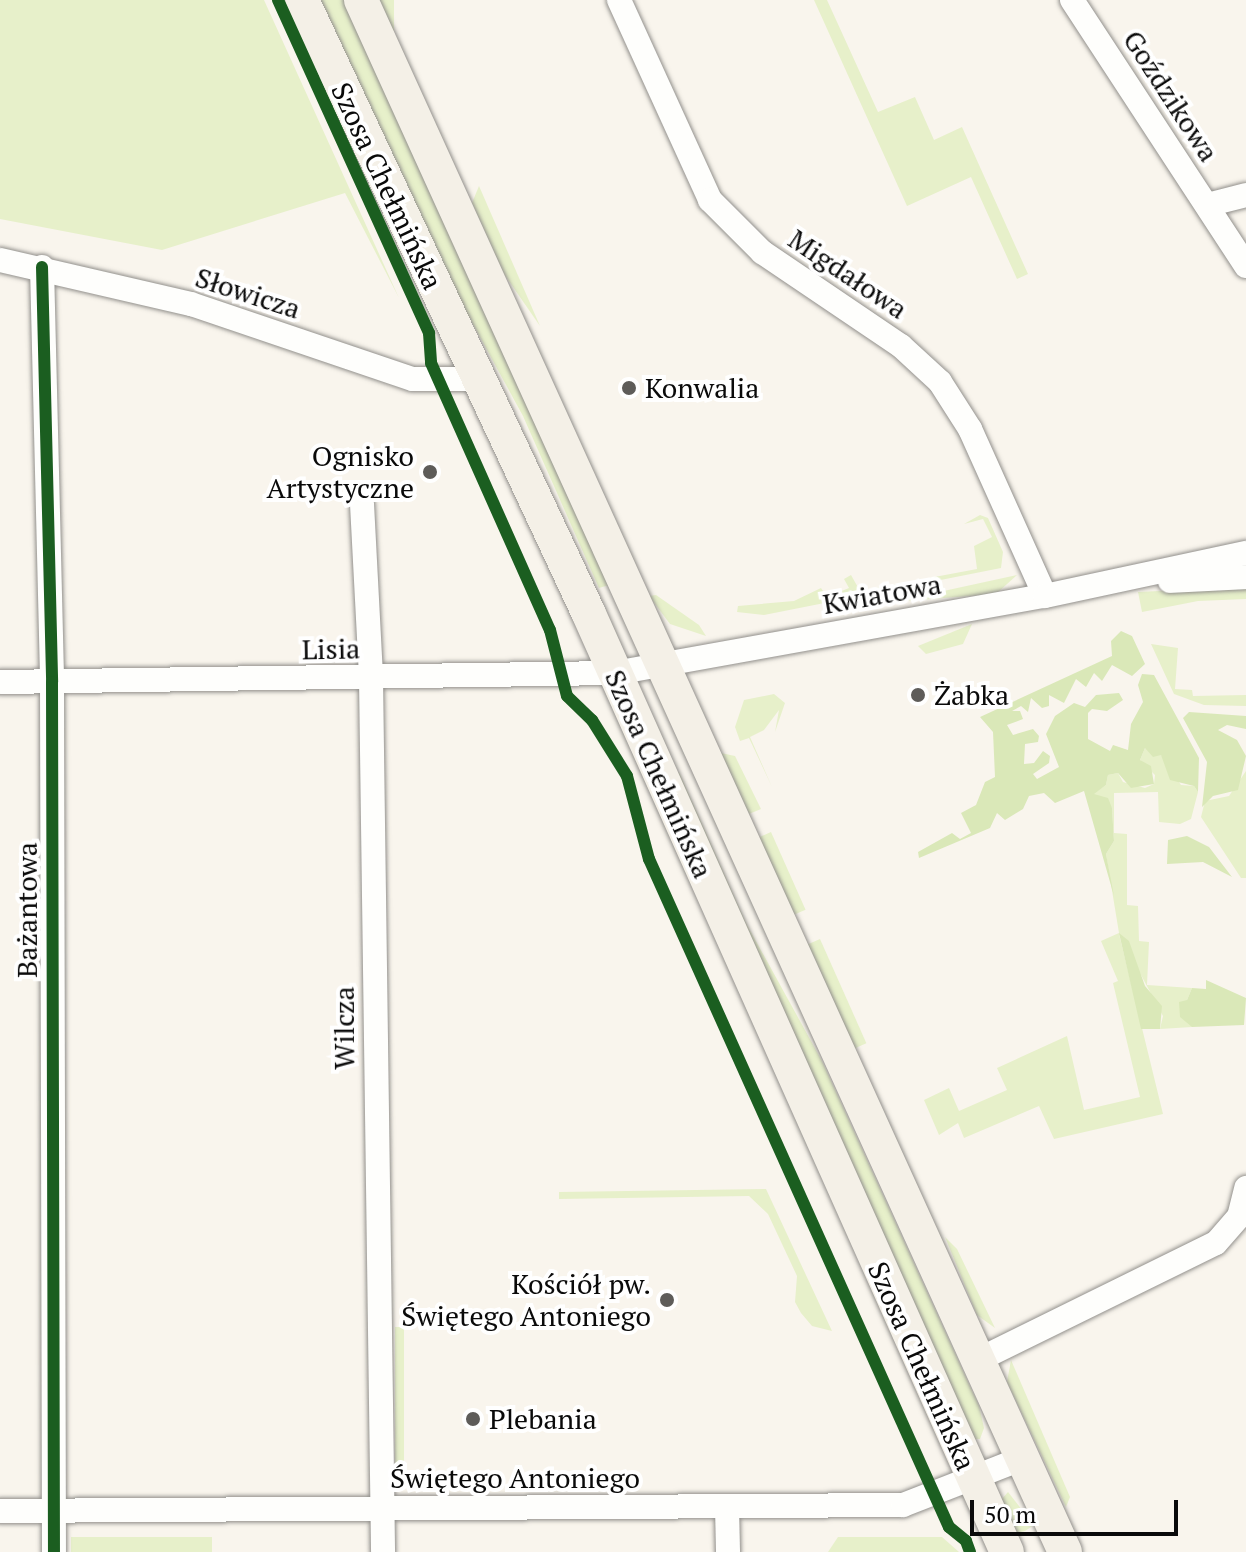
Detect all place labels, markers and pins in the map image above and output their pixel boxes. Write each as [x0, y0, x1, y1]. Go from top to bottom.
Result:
place label: Konwalia [645, 371, 759, 405]
marker: Konwalia [620, 379, 638, 397]
place label: Ognisko Artystyczne [267, 439, 414, 505]
marker: Ognisko Artystyczne [421, 463, 439, 481]
place label: Żabka [934, 678, 1009, 712]
marker: Żabka [909, 686, 927, 704]
place label: Kościół pw. Świętego Antoniego [401, 1267, 651, 1333]
marker: Kościół pw. Świętego Antoniego [658, 1291, 676, 1309]
place label: Plebania [489, 1402, 597, 1436]
marker: Plebania [464, 1410, 482, 1428]

